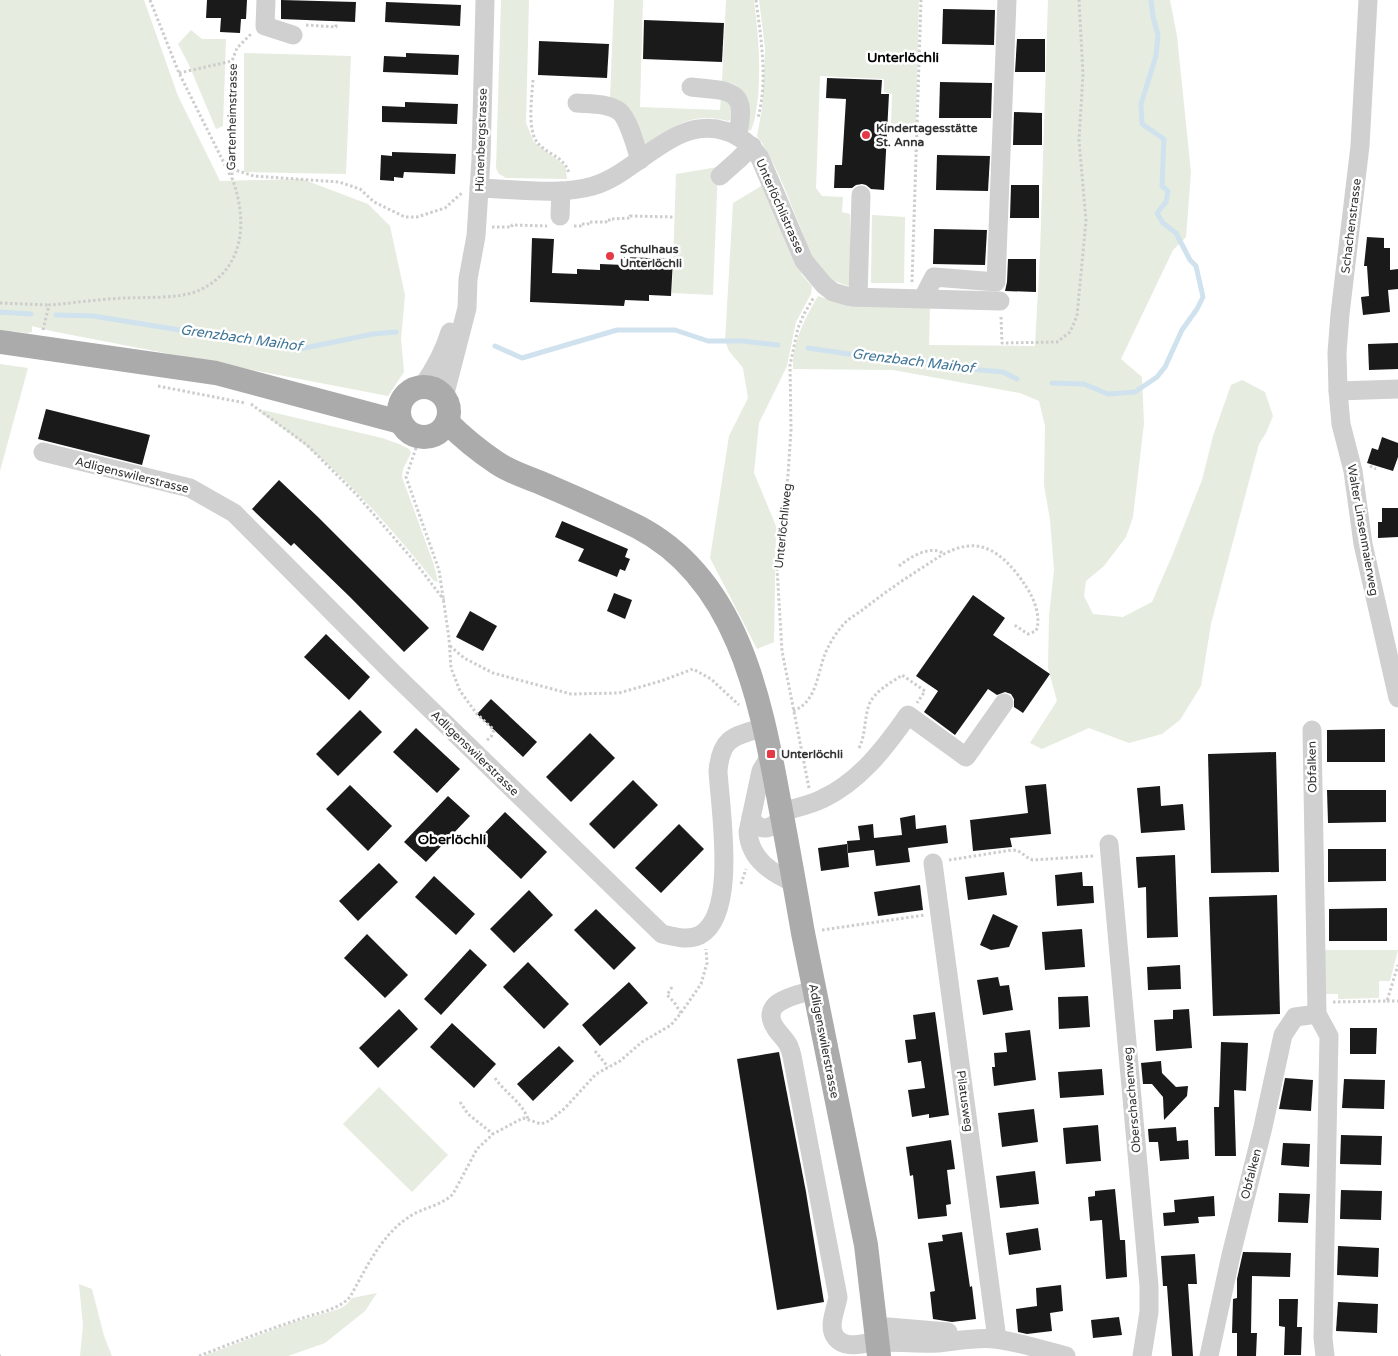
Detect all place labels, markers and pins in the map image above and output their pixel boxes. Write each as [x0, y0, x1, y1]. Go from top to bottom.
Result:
place label: Kindertagesstätte St. Anna [876, 121, 978, 149]
marker: Kindertagesstätte St. Anna [860, 129, 872, 141]
place label: Schulhaus Unterlöchli [620, 242, 682, 270]
marker: Schulhaus Unterlöchli [604, 250, 616, 262]
place label: Unterlöchli [781, 747, 843, 761]
marker: Unterlöchli [765, 748, 777, 760]

